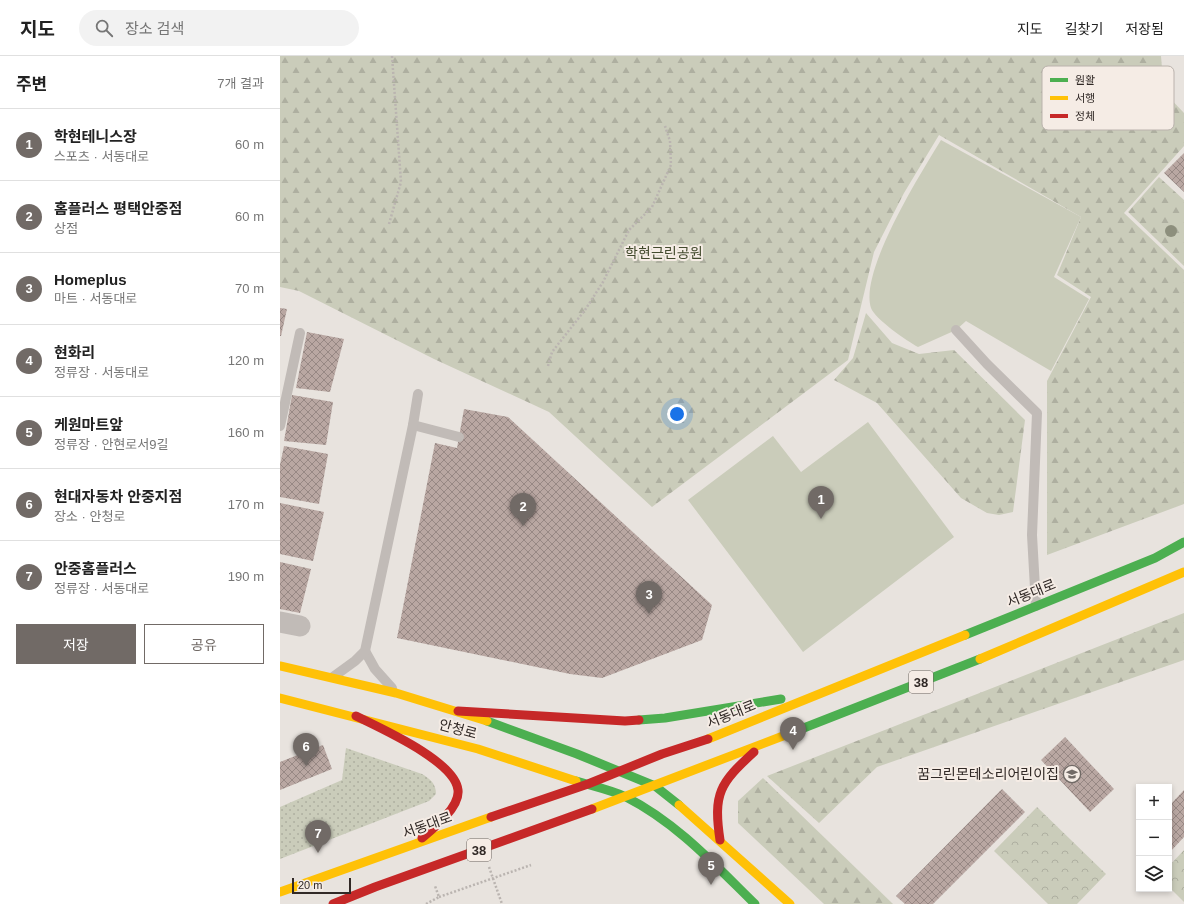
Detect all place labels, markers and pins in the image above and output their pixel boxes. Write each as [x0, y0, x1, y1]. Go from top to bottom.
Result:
pin: 1 [808, 486, 834, 519]
pin: 2 [510, 493, 536, 526]
pin: 3 [636, 581, 662, 614]
pin: 4 [780, 717, 806, 750]
pin: 6 [293, 733, 319, 766]
school or university icon: 꿈그린몬테소리어린이집 [1062, 764, 1082, 784]
place label: 꿈그린몬테소리어린이집 [917, 766, 1059, 782]
pin: 7 [305, 820, 331, 853]
pin: 5 [698, 852, 724, 885]

